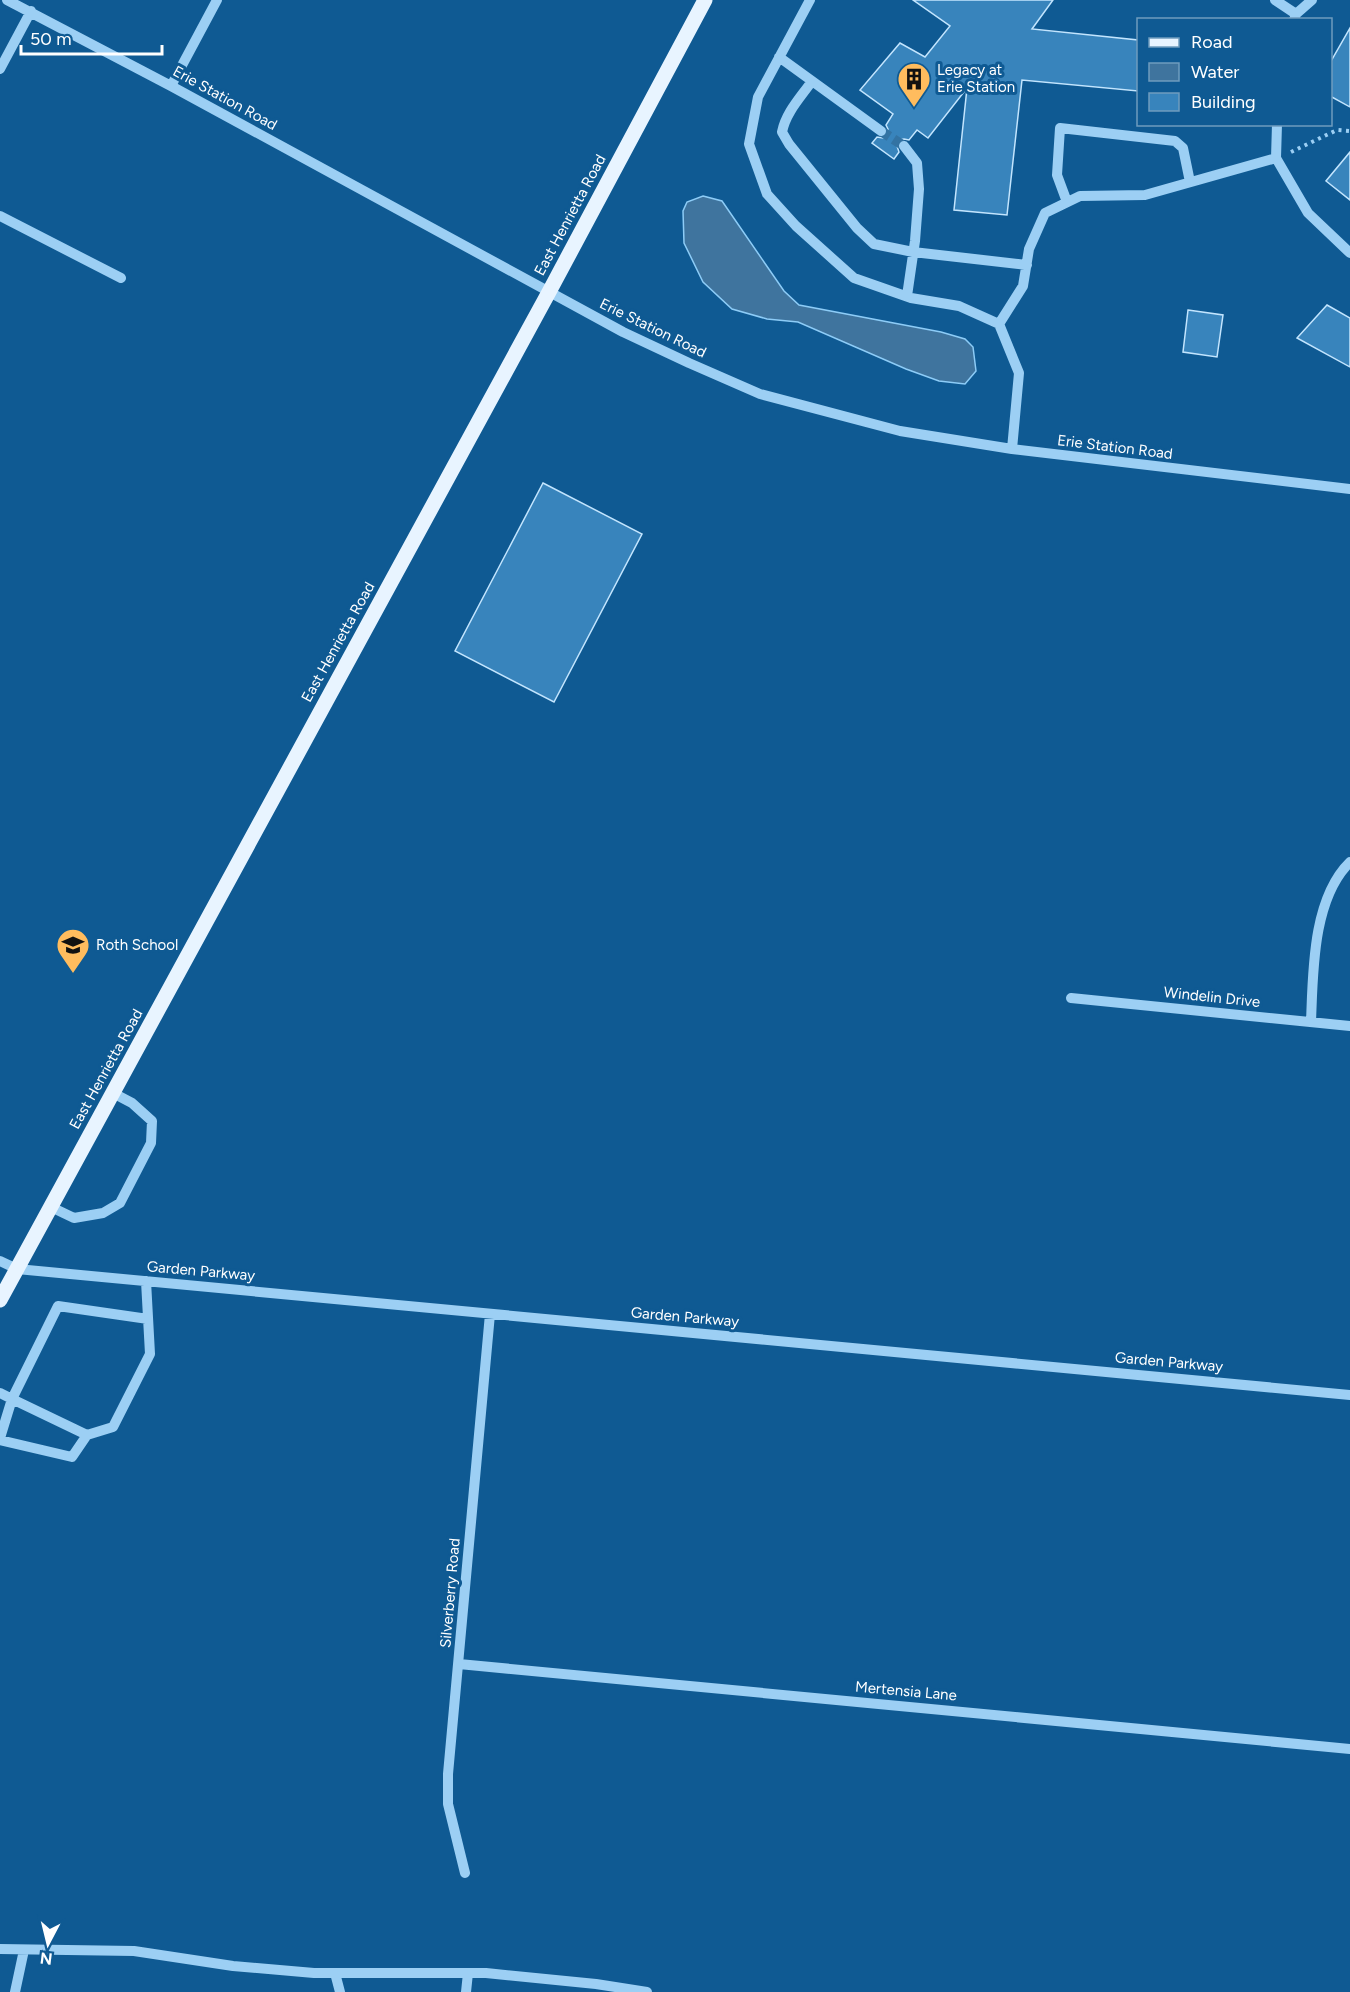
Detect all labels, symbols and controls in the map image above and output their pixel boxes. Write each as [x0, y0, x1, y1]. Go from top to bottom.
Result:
scale bar [21, 18, 162, 56]
legend [1137, 18, 1332, 126]
text: 50 m [30, 28, 72, 50]
text: Road [1191, 31, 1232, 53]
building icon: Legacy at Erie Station [896, 61, 932, 108]
place label: Legacy at Erie Station [937, 61, 1015, 96]
text: Water [1191, 61, 1239, 83]
street label: Erie Station Road [170, 62, 280, 134]
text: Building [1191, 91, 1256, 113]
street label: East Henrietta Road [530, 151, 610, 279]
street label: Erie Station Road [597, 294, 709, 362]
street label: Erie Station Road [1056, 431, 1174, 463]
street label: East Henrietta Road [297, 579, 379, 705]
school or university icon: Roth School [55, 927, 91, 974]
place label: Roth School [96, 936, 178, 954]
street label: Windelin Drive [1163, 983, 1261, 1011]
street label: East Henrietta Road [65, 1006, 147, 1132]
street label: Garden Parkway [146, 1257, 256, 1285]
street label: Garden Parkway [630, 1303, 740, 1331]
street label: Garden Parkway [1114, 1348, 1224, 1376]
street label: Silverberry Road [436, 1537, 464, 1649]
street label: Mertensia Lane [854, 1678, 958, 1704]
north arrow [18, 1914, 78, 1974]
text: N [39, 1948, 54, 1969]

